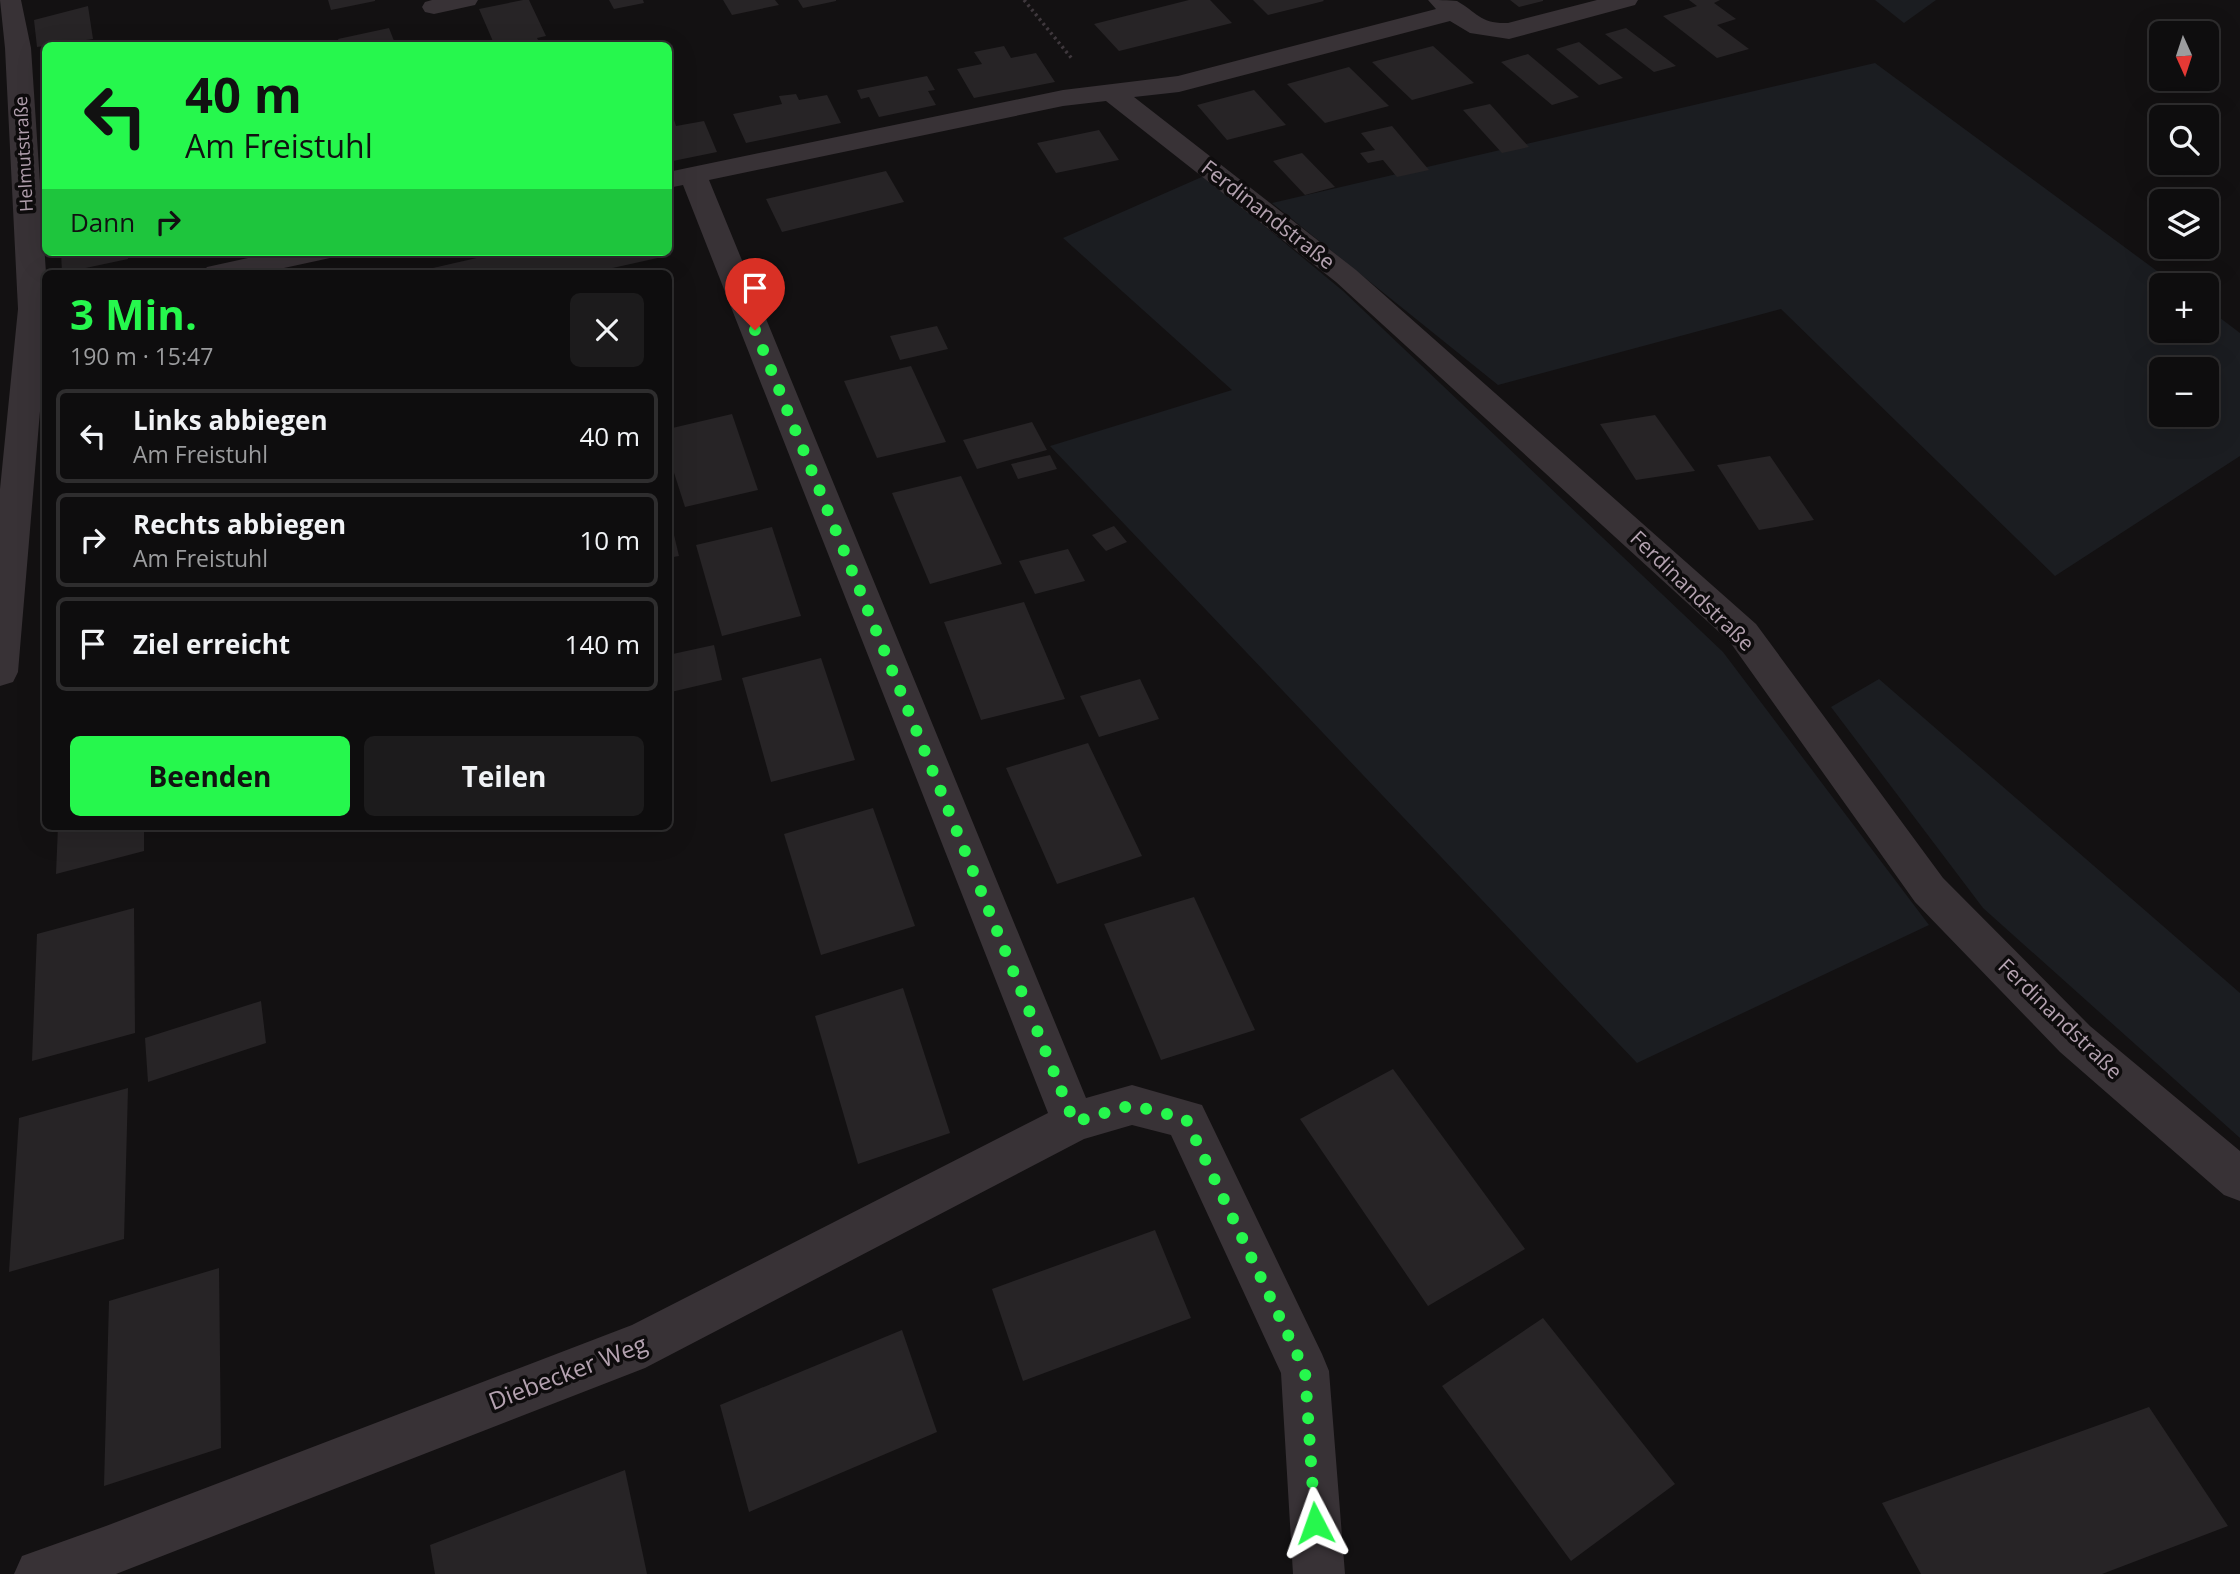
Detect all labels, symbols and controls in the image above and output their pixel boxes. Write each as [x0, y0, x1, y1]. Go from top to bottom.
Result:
north arrow [2149, 21, 2219, 91]
map controls [2149, 21, 2219, 427]
text: 40 m [185, 61, 302, 127]
icon: left [70, 70, 161, 161]
street label: Helmutstraße [8, 96, 38, 212]
button: search [2149, 105, 2219, 175]
text: Am Freistuhl [185, 124, 373, 167]
street label: Ferdinandstraße [1196, 153, 1341, 275]
button: layers [2149, 189, 2219, 259]
icon: right [149, 203, 187, 241]
text: Dann [70, 204, 135, 240]
pin [725, 258, 785, 330]
icon: arrive [736, 269, 774, 307]
button: + [2149, 273, 2219, 343]
text: 3 Min. [70, 285, 197, 342]
button: close [570, 293, 644, 367]
text: 190 m · 15:47 [70, 340, 213, 372]
button: − [2149, 357, 2219, 427]
text: Links abbiegen [133, 402, 328, 438]
icon: left [74, 417, 112, 455]
text: 40 m [579, 418, 640, 454]
text: Am Freistuhl [133, 438, 268, 470]
text: Rechts abbiegen [133, 506, 346, 542]
icon: right [74, 521, 112, 559]
text: 10 m [579, 522, 640, 558]
street label: Ferdinandstraße [1625, 524, 1761, 657]
text: Am Freistuhl [133, 542, 268, 574]
icon: arrive [74, 625, 112, 663]
text: Ziel erreicht [133, 626, 290, 662]
text: 140 m [565, 626, 640, 662]
button: Beenden [70, 736, 350, 816]
button: Teilen [364, 736, 644, 816]
street label: Ferdinandstraße [1993, 952, 2129, 1085]
street label: Diebecker Weg [483, 1326, 652, 1417]
position arrow [1278, 1486, 1352, 1560]

